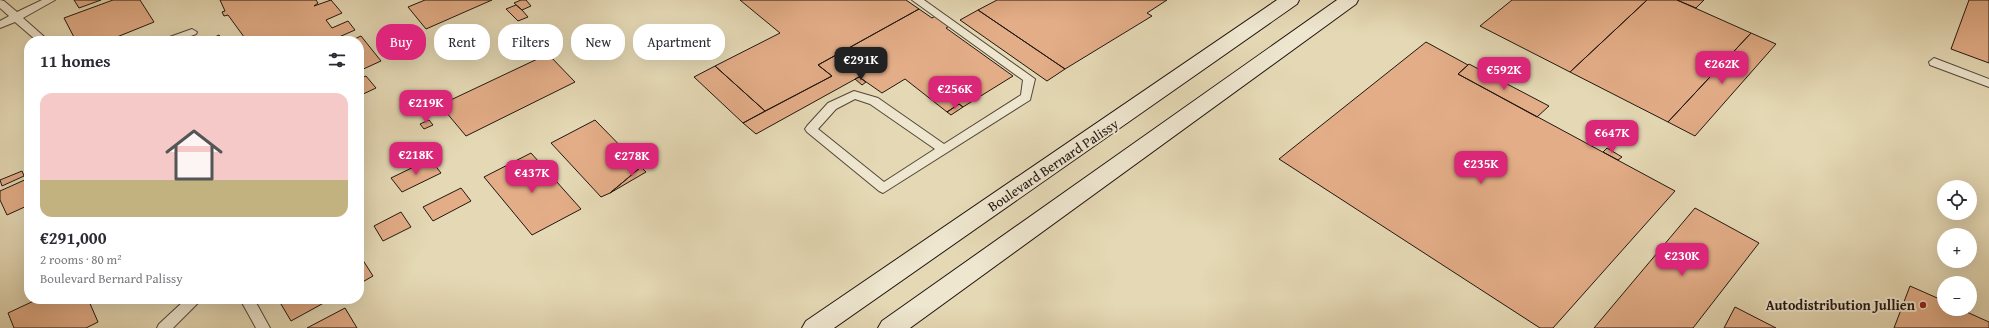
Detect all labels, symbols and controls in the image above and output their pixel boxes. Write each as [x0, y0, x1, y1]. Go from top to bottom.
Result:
chip: Buy [376, 24, 426, 60]
chip: Rent [434, 24, 490, 60]
chip: Filters [498, 24, 563, 60]
chip: New [571, 24, 625, 60]
chip: Apartment [633, 24, 725, 60]
pin: €291K [833, 47, 889, 81]
text: 11 homes [40, 48, 111, 73]
icon: filters [326, 49, 348, 71]
text: €291K [843, 50, 879, 69]
pin: €262K [1694, 51, 1750, 85]
text: €262K [1704, 54, 1740, 73]
pin: €592K [1476, 57, 1532, 91]
text: €592K [1486, 60, 1522, 79]
pin: €256K [927, 76, 983, 110]
text: €256K [937, 79, 973, 98]
pin: €219K [398, 90, 454, 124]
text: €219K [408, 93, 444, 112]
street label: Boulevard Bernard Palissy [984, 114, 1122, 216]
icon: home [158, 119, 230, 191]
pin: €647K [1584, 120, 1640, 154]
text: €647K [1594, 123, 1630, 142]
pin: €218K [388, 142, 444, 176]
pin: €278K [604, 143, 660, 177]
text: €218K [398, 145, 434, 164]
text: €278K [614, 146, 650, 165]
pin: €235K [1453, 151, 1509, 185]
text: €235K [1463, 154, 1499, 173]
pin: €437K [504, 160, 560, 194]
text: €437K [514, 163, 550, 182]
map controls [1937, 180, 1977, 316]
button: locate [1937, 180, 1977, 220]
text: €291,000 [40, 225, 106, 250]
button: + [1937, 228, 1977, 268]
pin: €230K [1654, 243, 1710, 277]
text: €230K [1664, 246, 1700, 265]
text: 2 rooms · 80 m² [40, 250, 122, 269]
text: Boulevard Bernard Palissy [40, 269, 183, 288]
button: − [1937, 276, 1977, 316]
place label: Autodistribution Jullien [1766, 295, 1916, 315]
marker: Autodistribution Jullien [1918, 300, 1928, 310]

